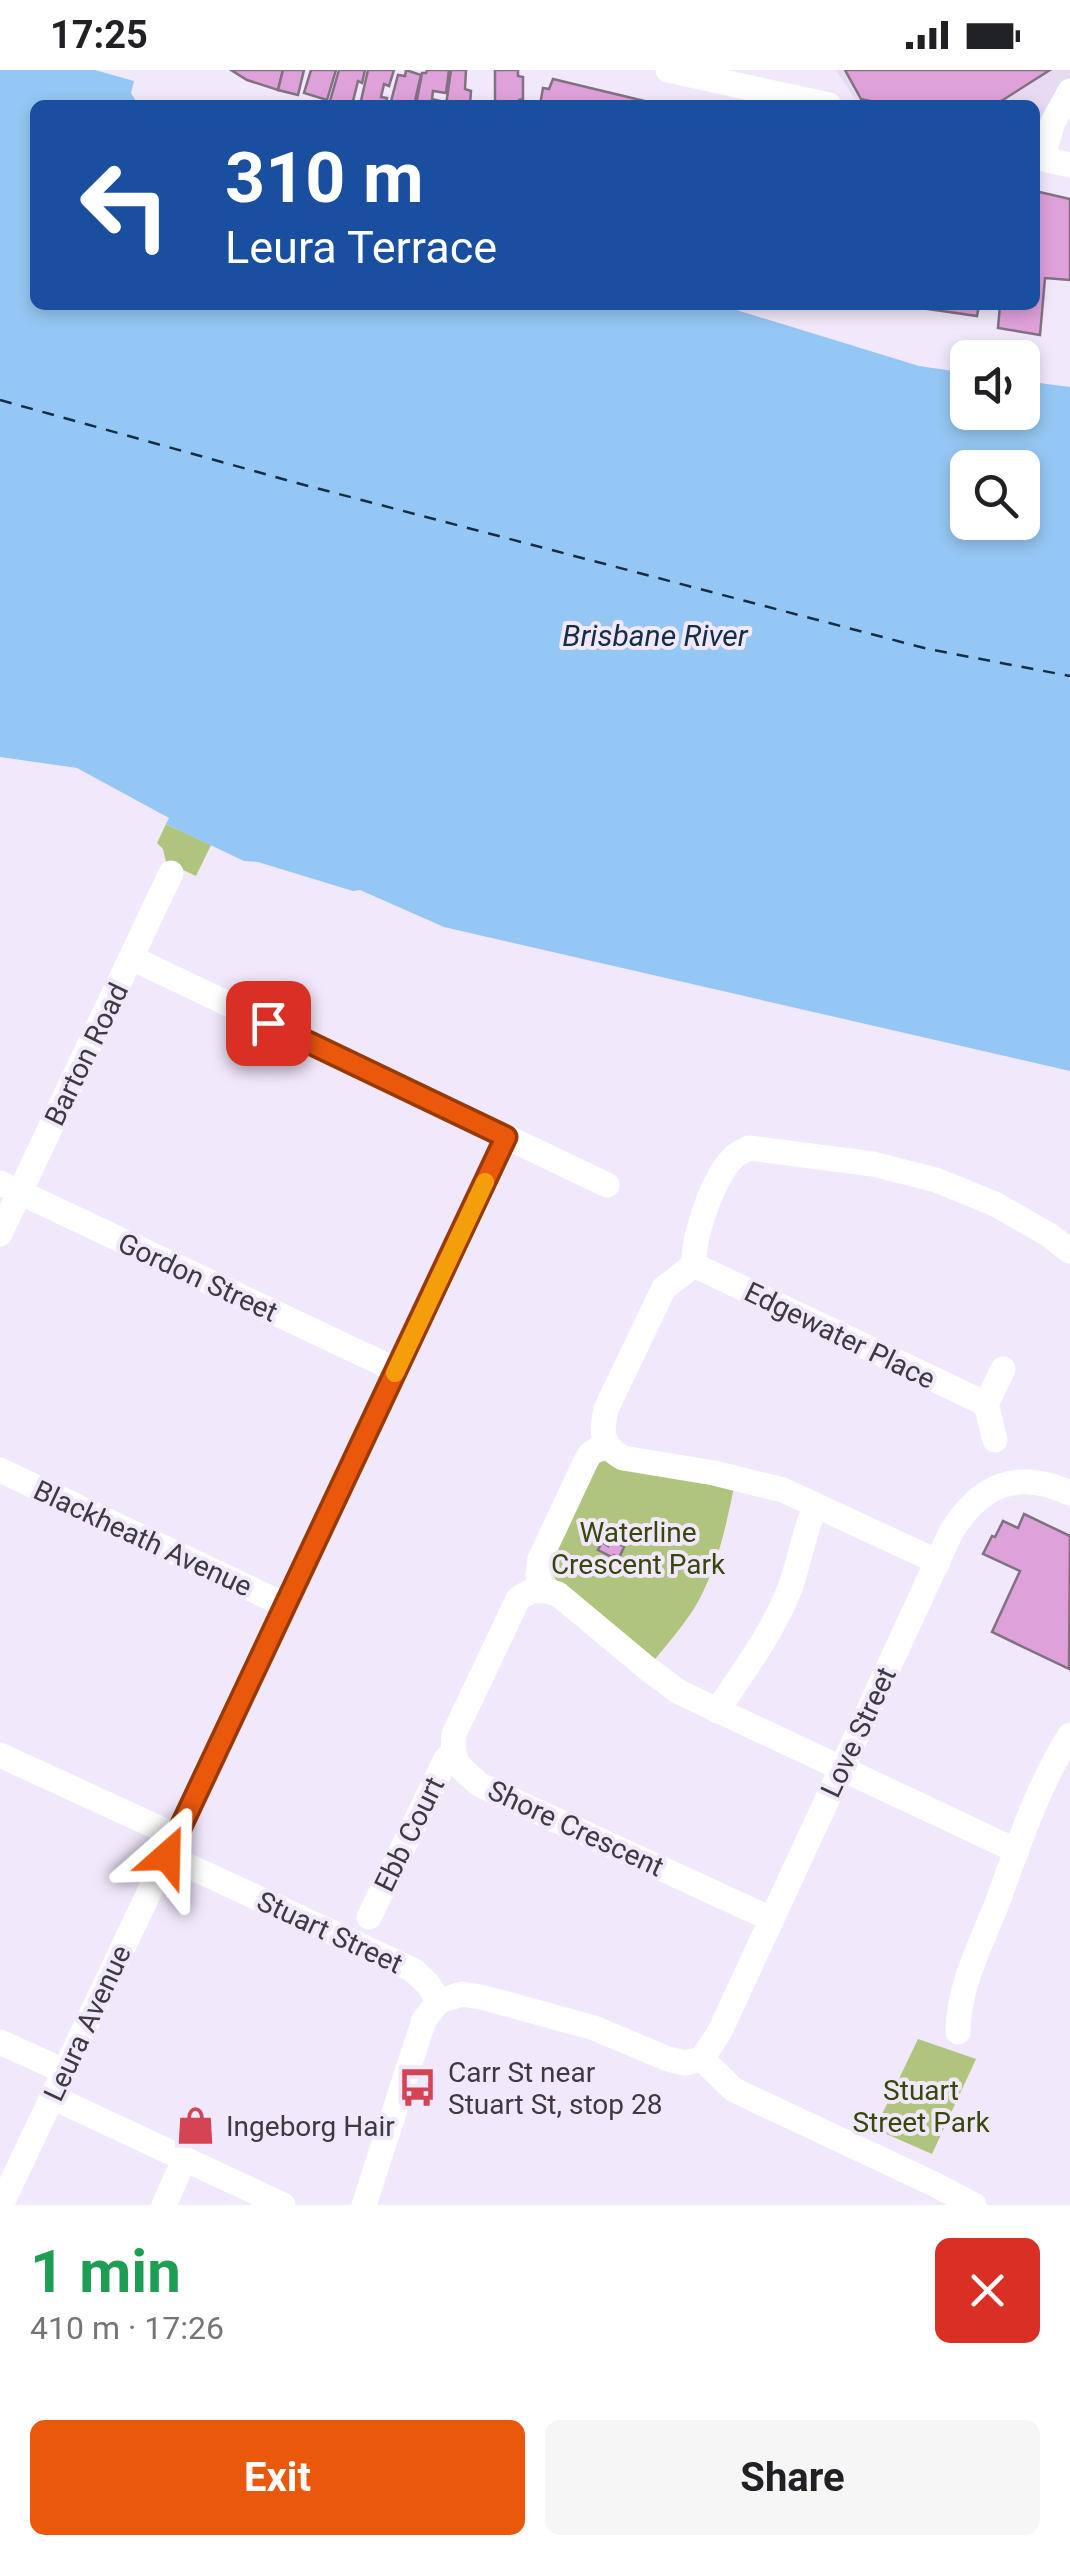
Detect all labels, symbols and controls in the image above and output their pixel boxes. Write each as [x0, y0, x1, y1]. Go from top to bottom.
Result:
text: 17:25 [50, 13, 148, 57]
text: 310 m [225, 137, 424, 219]
icon: left [60, 140, 190, 270]
text: Leura Terrace [225, 221, 497, 274]
map controls [950, 340, 1040, 540]
button: sound [950, 340, 1040, 430]
button: search [950, 450, 1040, 540]
water label: Brisbane River [562, 618, 749, 653]
street label: Barton Road [38, 978, 135, 1131]
pin [226, 981, 311, 1066]
icon: arrive [241, 996, 296, 1051]
street label: Gordon Street [113, 1226, 283, 1329]
street label: Edgewater Place [739, 1275, 940, 1396]
street label: Blackheath Avenue [28, 1473, 257, 1603]
park label: Waterline Crescent Park [551, 1516, 726, 1581]
street label: Love Street [814, 1662, 903, 1803]
street label: Ebb Court [368, 1772, 451, 1897]
street label: Shore Crescent [483, 1773, 669, 1884]
position arrow [115, 1804, 219, 1908]
street label: Stuart Street [252, 1884, 408, 1981]
street label: Leura Avenue [37, 1940, 138, 2106]
place label: Carr St near Stuart St, stop 28 [448, 2056, 662, 2121]
bus stop icon: Carr St near Stuart St, stop 28 [397, 2067, 439, 2109]
park label: Stuart Street Park [852, 2074, 990, 2139]
shop icon: Ingeborg Hair [175, 2105, 217, 2147]
place label: Ingeborg Hair [226, 2110, 395, 2143]
text: 1 min [30, 2236, 181, 2307]
button: close [935, 2238, 1040, 2343]
text: 410 m · 17:26 [30, 2309, 224, 2347]
button: Exit [30, 2420, 525, 2535]
button: Share [545, 2420, 1040, 2535]

